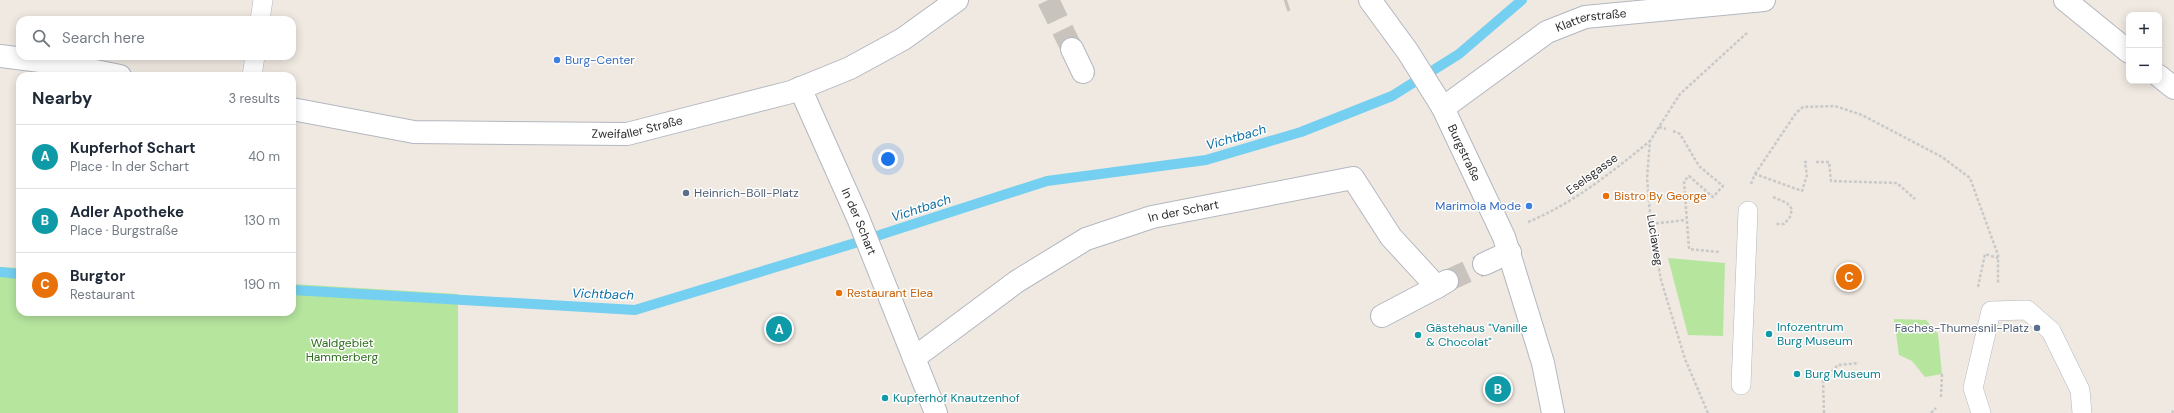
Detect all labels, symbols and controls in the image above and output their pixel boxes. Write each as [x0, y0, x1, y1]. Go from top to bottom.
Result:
street label: Klatterstraße [1553, 5, 1627, 36]
map controls [2126, 12, 2162, 84]
button: + [2126, 12, 2162, 48]
search box [16, 16, 296, 60]
icon: search [30, 27, 52, 49]
text: Search here [62, 28, 145, 48]
button: − [2126, 48, 2162, 84]
place label: Burg-Center [565, 52, 635, 68]
marker: Burg-Center [552, 55, 562, 65]
text: Nearby [32, 87, 92, 109]
text: 3 results [228, 90, 280, 107]
street label: Zweifaller Straße [591, 112, 685, 142]
water label: Vichtbach [1204, 120, 1268, 154]
street label: Burgstraße [1444, 122, 1485, 184]
text: Kupferhof Schart [70, 138, 196, 158]
text: A [40, 148, 50, 165]
text: 40 m [248, 148, 280, 165]
your location [878, 149, 898, 169]
street label: Eselsgasse [1563, 150, 1621, 198]
text: Place · In der Schart [70, 158, 189, 175]
place label: Heinrich-Böll-Platz [694, 185, 799, 201]
street label: In der Schart [838, 185, 880, 258]
marker: Heinrich-Böll-Platz [681, 188, 691, 198]
place label: Bistro By George [1614, 188, 1707, 204]
water label: Vichtbach [889, 190, 953, 226]
marker: Bistro By George [1601, 191, 1611, 201]
street label: In der Schart [1146, 196, 1220, 226]
place label: Marimola Mode [1435, 198, 1521, 214]
marker: Marimola Mode [1524, 201, 1534, 211]
text: Adler Apotheke [70, 202, 184, 222]
text: B [41, 212, 49, 229]
text: 130 m [244, 212, 280, 229]
street label: Luciaweg [1643, 213, 1667, 267]
text: Place · Burgstraße [70, 222, 178, 239]
pin: C [1836, 262, 1862, 292]
text: Burgtor [70, 266, 125, 286]
text: C [40, 276, 50, 293]
text: 190 m [244, 276, 280, 293]
water label: Vichtbach [572, 284, 634, 304]
place label: Restaurant Elea [847, 285, 933, 301]
text: Restaurant [70, 286, 135, 303]
marker: Restaurant Elea [834, 288, 844, 298]
pin: A [766, 314, 792, 344]
place label: Infozentrum Burg Museum [1777, 319, 1853, 349]
place label: Gästehaus "Vanille & Chocolat" [1426, 320, 1528, 350]
place label: Faches-Thumesnil-Platz [1895, 320, 2029, 336]
marker: Faches-Thumesnil-Platz [2032, 323, 2042, 333]
marker: Infozentrum Burg Museum [1764, 329, 1774, 339]
marker: Gästehaus "Vanille & Chocolat" [1413, 330, 1423, 340]
park label: Waldgebiet Hammerberg [306, 335, 379, 365]
place label: Burg Museum [1805, 366, 1881, 382]
marker: Burg Museum [1792, 369, 1802, 379]
pin: B [1485, 374, 1511, 404]
place label: Kupferhof Knautzenhof [893, 390, 1020, 406]
marker: Kupferhof Knautzenhof [880, 393, 890, 403]

